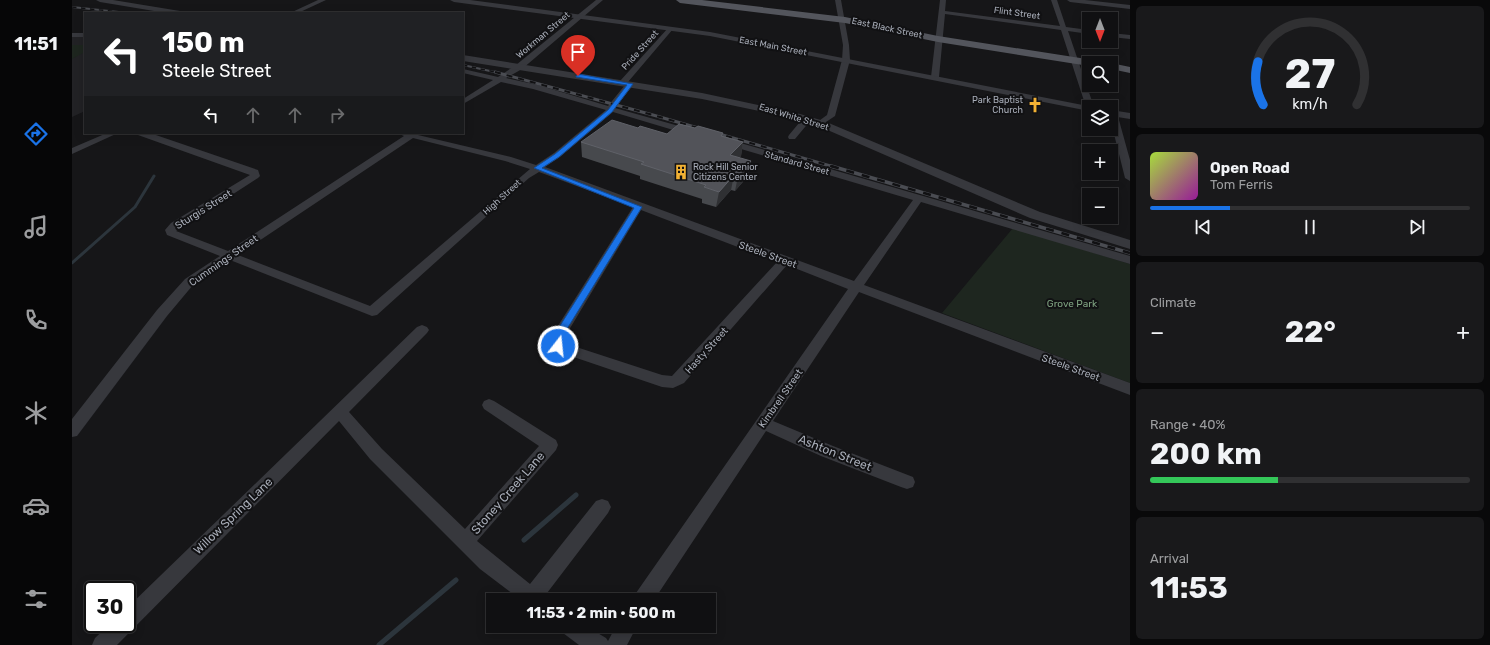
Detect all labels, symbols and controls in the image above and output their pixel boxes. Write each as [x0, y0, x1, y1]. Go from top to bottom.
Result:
street label: Flint Street [993, 5, 1041, 21]
street label: Workman Street [514, 9, 572, 60]
north arrow [1082, 12, 1118, 48]
map controls [1082, 12, 1118, 224]
street label: East Black Street [851, 16, 924, 40]
text: 150 m [162, 26, 245, 59]
icon: left [96, 28, 148, 80]
street label: Pride Street [620, 28, 661, 72]
text: 11:51 [14, 33, 58, 55]
pin [561, 35, 595, 76]
street label: East Main Street [738, 35, 808, 58]
icon: arrive [567, 41, 589, 63]
text: 27 [1285, 49, 1335, 98]
button: search [1082, 56, 1118, 92]
text: Steele Street [162, 60, 271, 82]
place label: Park Baptist Church [972, 95, 1023, 115]
text: km/h [1292, 95, 1328, 112]
church icon: Park Baptist Church [1026, 96, 1044, 114]
button: layers [1082, 100, 1118, 136]
street label: East White Street [758, 102, 830, 132]
icon: left [200, 104, 222, 126]
icon: ahead [242, 104, 264, 126]
icon: ahead [284, 104, 306, 126]
icon: right [326, 104, 348, 126]
icon: directions [22, 120, 50, 148]
button: + [1082, 144, 1118, 180]
street label: Standard Street [764, 149, 831, 177]
text: Open Road [1210, 159, 1290, 177]
place label: Rock Hill Senior Citizens Center [693, 162, 758, 182]
building icon: Rock Hill Senior Citizens Center [672, 163, 690, 181]
street label: High Street [481, 177, 523, 217]
text: Tom Ferris [1210, 177, 1273, 192]
street label: Sturgis Street [173, 188, 234, 232]
button: − [1082, 188, 1118, 224]
icon: music [22, 213, 50, 241]
icon: previous [1192, 216, 1214, 238]
icon: pause [1299, 216, 1321, 238]
icon: next [1406, 216, 1428, 238]
street label: Cummings Street [187, 233, 260, 289]
street label: Steele Street [737, 239, 798, 271]
text: Climate [1150, 295, 1196, 310]
park label: Grove Park [1047, 298, 1098, 310]
icon: phone [22, 306, 50, 334]
text: 22° [1285, 314, 1336, 350]
text: − [1150, 319, 1164, 346]
text: + [1456, 319, 1470, 346]
position arrow [537, 325, 579, 367]
street label: Hasty Street [683, 325, 731, 376]
street label: Steele Street [1040, 352, 1101, 384]
street label: Kimbrell Street [756, 367, 806, 430]
icon: climate [22, 399, 50, 427]
text: Range · 40% [1150, 417, 1226, 432]
street label: Ashton Street [796, 432, 874, 474]
text: 200 km [1150, 436, 1262, 472]
street label: Stoney Creek Lane [468, 449, 548, 537]
street label: Willow Spring Lane [191, 475, 276, 557]
icon: car [22, 492, 50, 520]
text: Arrival [1150, 551, 1189, 566]
text: 11:53 [1150, 570, 1228, 606]
speed limit sign: 30 [84, 581, 136, 633]
icon: filters [22, 585, 50, 613]
text: 11:53 · 2 min · 500 m [526, 604, 676, 622]

